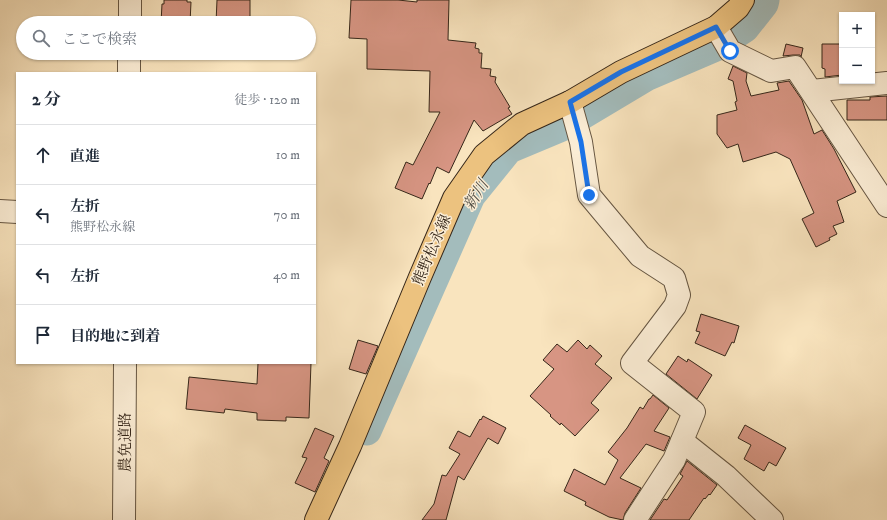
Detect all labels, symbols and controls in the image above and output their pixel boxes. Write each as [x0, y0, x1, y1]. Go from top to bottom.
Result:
map controls [839, 12, 875, 84]
button: + [839, 12, 875, 48]
search box [16, 16, 316, 60]
icon: search [30, 27, 52, 49]
text: ここで検索 [62, 30, 137, 49]
route start [721, 42, 739, 60]
button: − [839, 48, 875, 84]
text: 2 分 [32, 89, 61, 111]
text: 徒歩 · 120 m [235, 92, 300, 108]
icon: ahead [32, 144, 54, 166]
text: 直進 [70, 147, 100, 166]
text: 10 m [276, 147, 300, 163]
water label: 新川 [459, 174, 494, 214]
route end [580, 186, 598, 204]
text: 左折 [70, 197, 100, 216]
icon: left [32, 204, 54, 226]
text: 70 m [274, 207, 300, 223]
street label: 熊野松永線 [409, 212, 455, 288]
text: 熊野松永線 [70, 219, 135, 235]
icon: left [32, 264, 54, 286]
text: 左折 [70, 267, 100, 286]
text: 40 m [273, 267, 300, 283]
icon: arrive [32, 324, 54, 346]
text: 目的地に到着 [70, 327, 160, 346]
street label: 農免道路 [116, 412, 135, 472]

